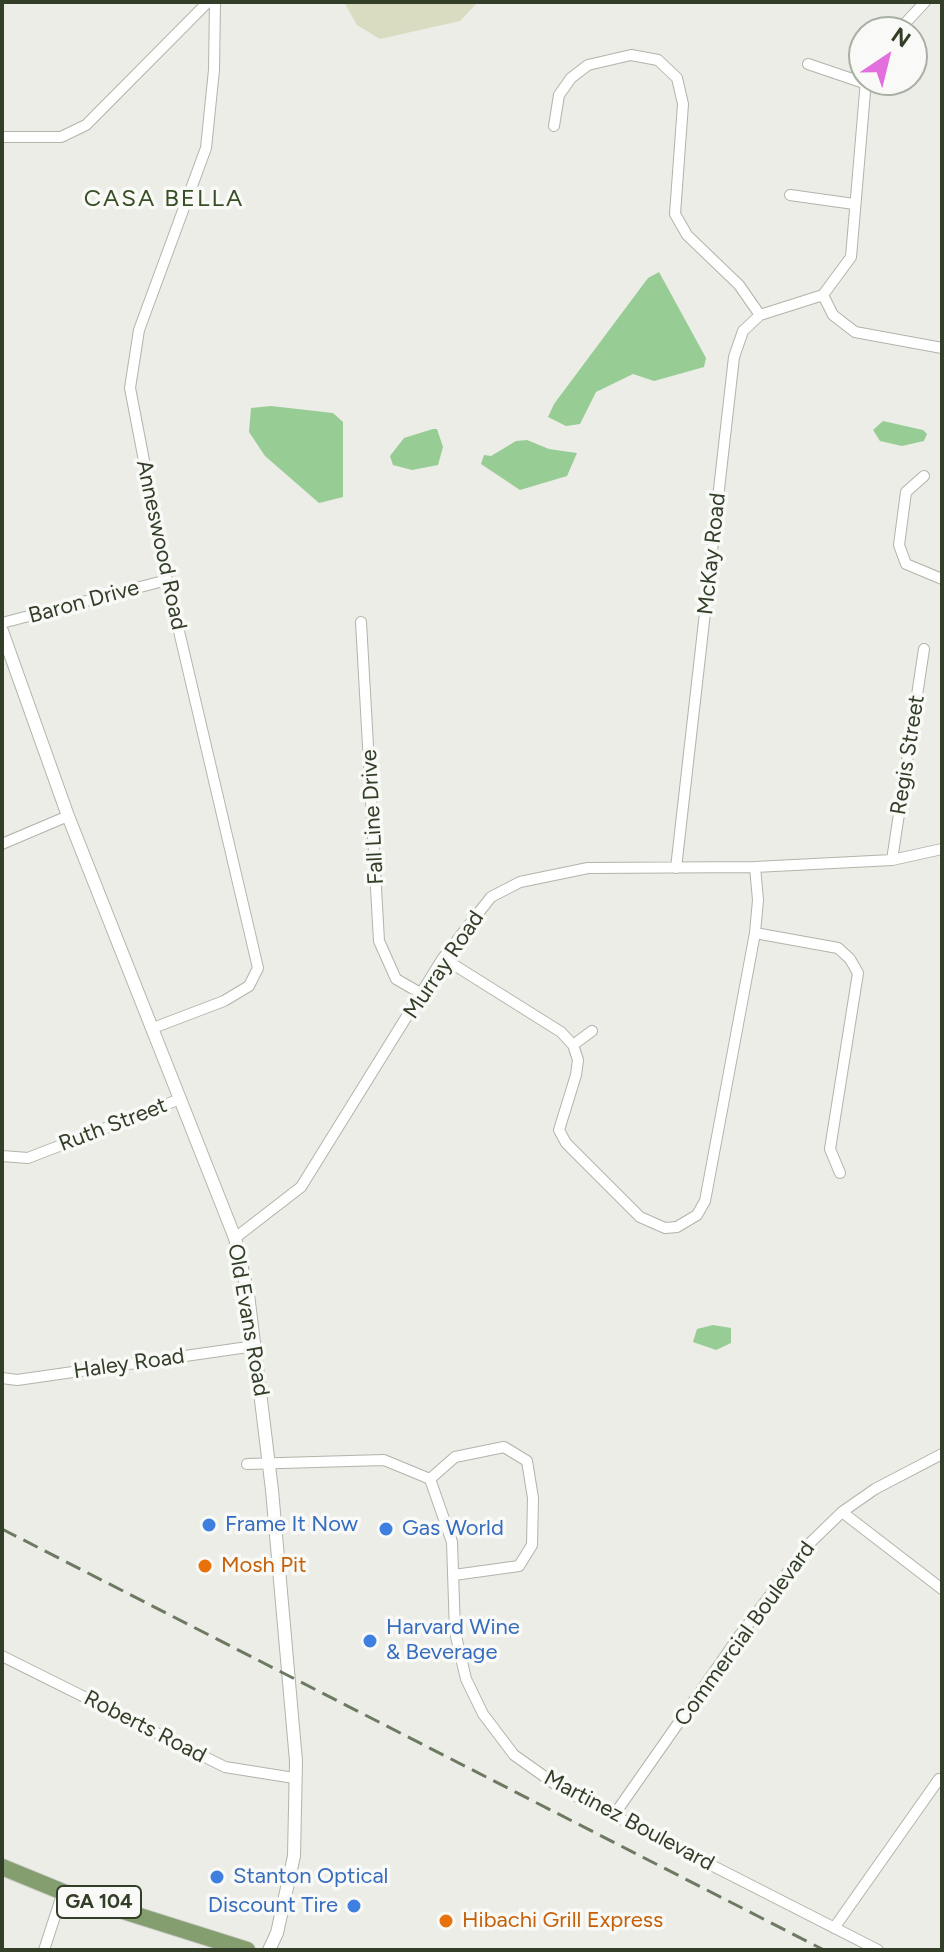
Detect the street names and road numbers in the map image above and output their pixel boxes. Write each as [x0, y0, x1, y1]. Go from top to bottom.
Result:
street label: Anneswood Road [130, 458, 192, 632]
street label: McKay Road [692, 492, 732, 616]
street label: Baron Drive [26, 575, 142, 629]
street label: Regis Street [885, 693, 931, 817]
street label: Fall Line Drive [356, 749, 390, 885]
street label: Murray Road [398, 906, 490, 1024]
street label: Ruth Street [55, 1092, 171, 1158]
street label: Old Evans Road [222, 1242, 274, 1398]
street label: Haley Road [72, 1343, 186, 1385]
street label: Commercial Boulevard [669, 1537, 821, 1731]
street label: Roberts Road [80, 1685, 210, 1769]
street label: Martinez Boulevard [539, 1765, 719, 1877]
road number: GA 104 [57, 1886, 141, 1918]

